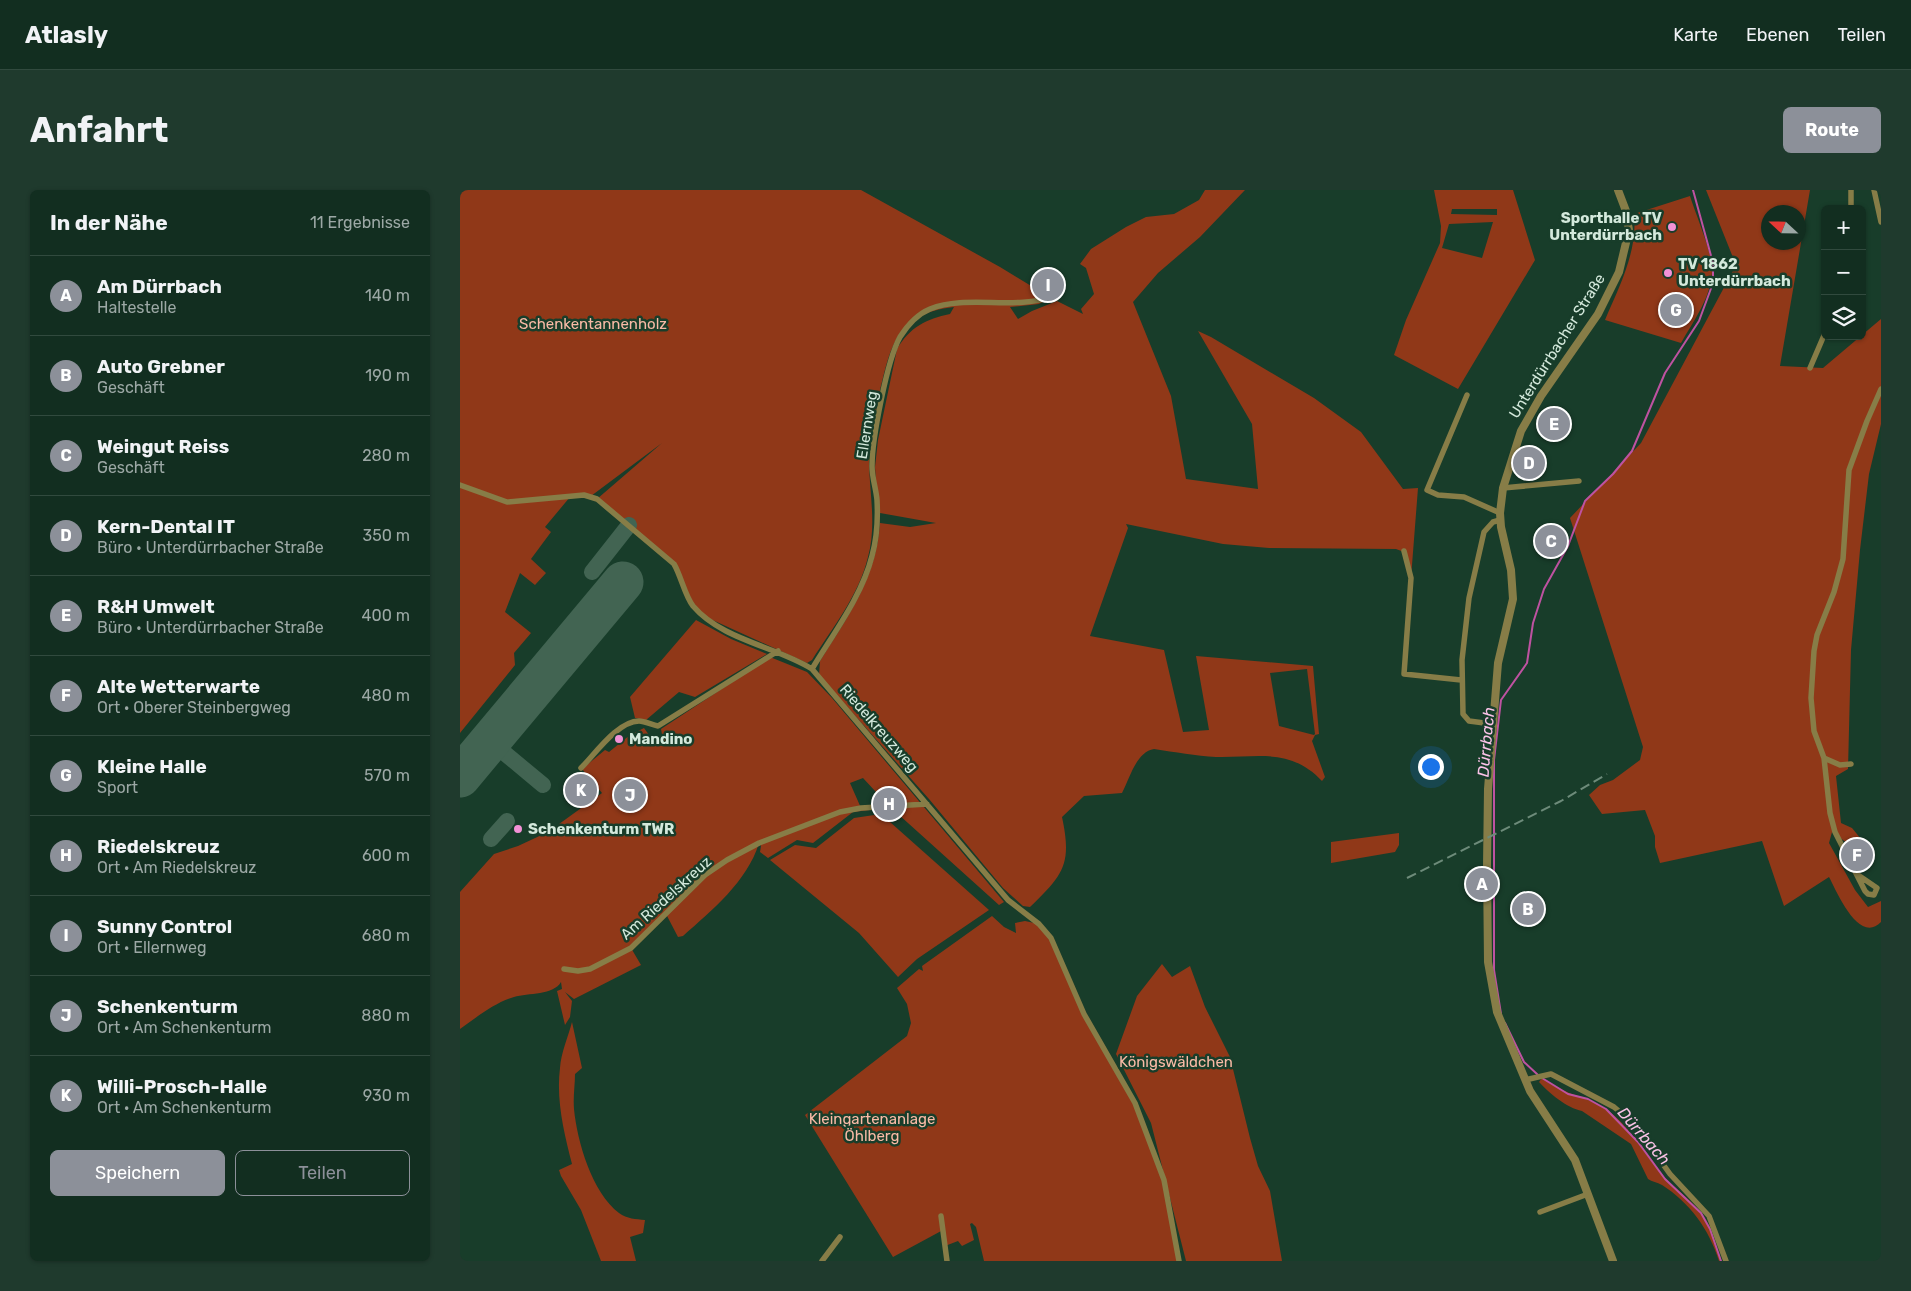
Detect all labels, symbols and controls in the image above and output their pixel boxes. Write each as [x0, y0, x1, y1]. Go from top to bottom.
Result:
text: Atlasly [25, 21, 108, 49]
text: Karte [1673, 24, 1718, 46]
text: Ebenen [1746, 24, 1810, 46]
text: Teilen [1838, 24, 1886, 46]
button: Route [1783, 107, 1881, 153]
text: Anfahrt [30, 109, 168, 151]
north arrow [1761, 205, 1806, 250]
map controls [1821, 205, 1866, 340]
button: + [1821, 205, 1866, 250]
place label: Sporthalle TV Unterdürrbach [1549, 209, 1663, 244]
text: In der Nähe [50, 210, 168, 235]
text: 11 Ergebnisse [310, 213, 410, 232]
marker: Sporthalle TV Unterdürrbach [1666, 221, 1678, 233]
button: − [1821, 250, 1866, 295]
place label: TV 1862 Unterdürrbach [1678, 255, 1791, 290]
pin: I [1032, 266, 1064, 304]
marker: TV 1862 Unterdürrbach [1662, 267, 1674, 279]
street label: Unterdürrbacher Straße [1505, 270, 1609, 422]
text: Am Dürrbach [97, 275, 222, 298]
text: A [60, 286, 72, 305]
text: 140 m [365, 286, 410, 305]
pin: G [1660, 291, 1692, 329]
button: layers [1821, 295, 1866, 340]
text: Haltestelle [97, 298, 176, 317]
park label: Schenkentannenholz [519, 315, 667, 333]
text: Auto Grebner [97, 355, 225, 378]
text: B [60, 366, 72, 385]
text: 190 m [365, 366, 410, 385]
text: Geschäft [97, 378, 165, 397]
street label: Ellernweg [853, 390, 881, 460]
pin: E [1538, 405, 1570, 443]
text: Weingut Reiss [97, 435, 229, 458]
pin: D [1513, 444, 1545, 482]
text: C [60, 446, 72, 465]
text: 280 m [362, 446, 410, 465]
text: Geschäft [97, 458, 165, 477]
text: Kern-Dental IT [97, 515, 235, 538]
pin: C [1535, 522, 1567, 560]
text: D [60, 526, 72, 545]
text: 350 m [363, 526, 410, 545]
text: Büro · Unterdürrbacher Straße [97, 538, 324, 557]
text: R&H Umwelt [97, 595, 215, 618]
text: E [61, 606, 71, 625]
text: 400 m [362, 606, 410, 625]
text: Büro · Unterdürrbacher Straße [97, 618, 324, 637]
text: Alte Wetterwarte [97, 675, 260, 698]
street label: Riedelkreuzweg [836, 680, 922, 776]
text: F [61, 686, 71, 705]
text: 480 m [362, 686, 410, 705]
text: Ort · Oberer Steinbergweg [97, 698, 291, 717]
water label: Dürrbach [1473, 706, 1499, 778]
place label: Mandino [629, 730, 692, 748]
marker: Mandino [613, 733, 625, 745]
your location [1418, 754, 1444, 780]
text: Kleine Halle [97, 755, 207, 778]
text: G [60, 766, 72, 785]
text: 570 m [364, 766, 410, 785]
pin: K [565, 771, 597, 809]
pin: J [614, 776, 646, 814]
text: Sport [97, 778, 138, 797]
pin: H [873, 785, 905, 823]
place label: Schenkenturm TWR [528, 820, 674, 838]
marker: Schenkenturm TWR [512, 823, 524, 835]
text: Riedelskreuz [97, 835, 220, 858]
pin: F [1841, 836, 1873, 874]
text: H [60, 846, 72, 865]
text: 600 m [362, 846, 410, 865]
street label: Am Riedelskreuz [617, 852, 715, 943]
text: Ort · Am Riedelskreuz [97, 858, 257, 877]
pin: A [1466, 865, 1498, 903]
pin: B [1512, 890, 1544, 928]
text: Sunny Control [97, 915, 232, 938]
text: I [63, 926, 69, 945]
text: 680 m [362, 926, 410, 945]
text: Ort · Ellernweg [97, 938, 207, 957]
text: Schenkenturm [97, 995, 238, 1018]
text: J [61, 1006, 71, 1025]
text: 880 m [361, 1006, 410, 1025]
text: Ort · Am Schenkenturm [97, 1018, 272, 1037]
park label: Königswäldchen [1119, 1053, 1233, 1071]
text: Willi-Prosch-Halle [97, 1075, 267, 1098]
text: K [61, 1086, 71, 1105]
text: 930 m [363, 1086, 410, 1105]
text: Ort · Am Schenkenturm [97, 1098, 272, 1117]
water label: Dürrbach [1614, 1103, 1674, 1169]
park label: Kleingartenanlage Öhlberg [809, 1110, 935, 1145]
button: Speichern [50, 1150, 225, 1196]
button: Teilen [235, 1150, 410, 1196]

